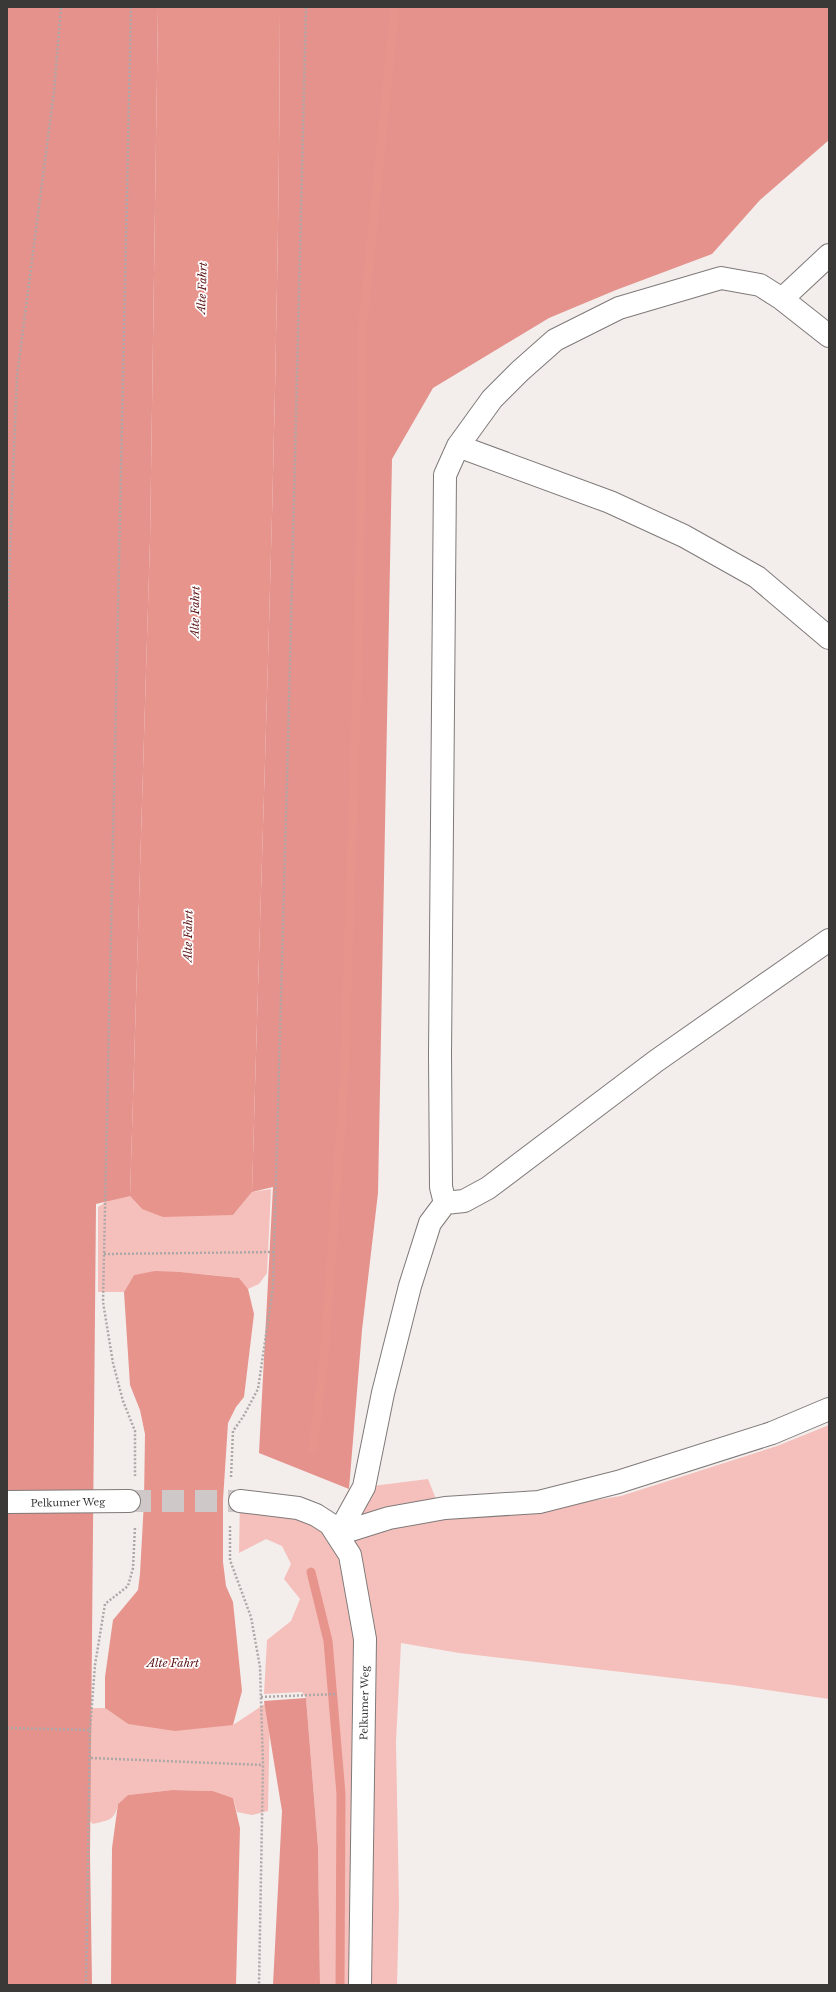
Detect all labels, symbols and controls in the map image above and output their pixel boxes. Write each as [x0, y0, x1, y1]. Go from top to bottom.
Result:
water label: Alte Fahrt [194, 262, 210, 316]
water label: Alte Fahrt [188, 586, 202, 640]
water label: Alte Fahrt [181, 910, 195, 964]
street label: Pelkumer Weg [31, 1495, 106, 1510]
water label: Alte Fahrt [145, 1656, 199, 1670]
street label: Pelkumer Weg [357, 1665, 372, 1740]

